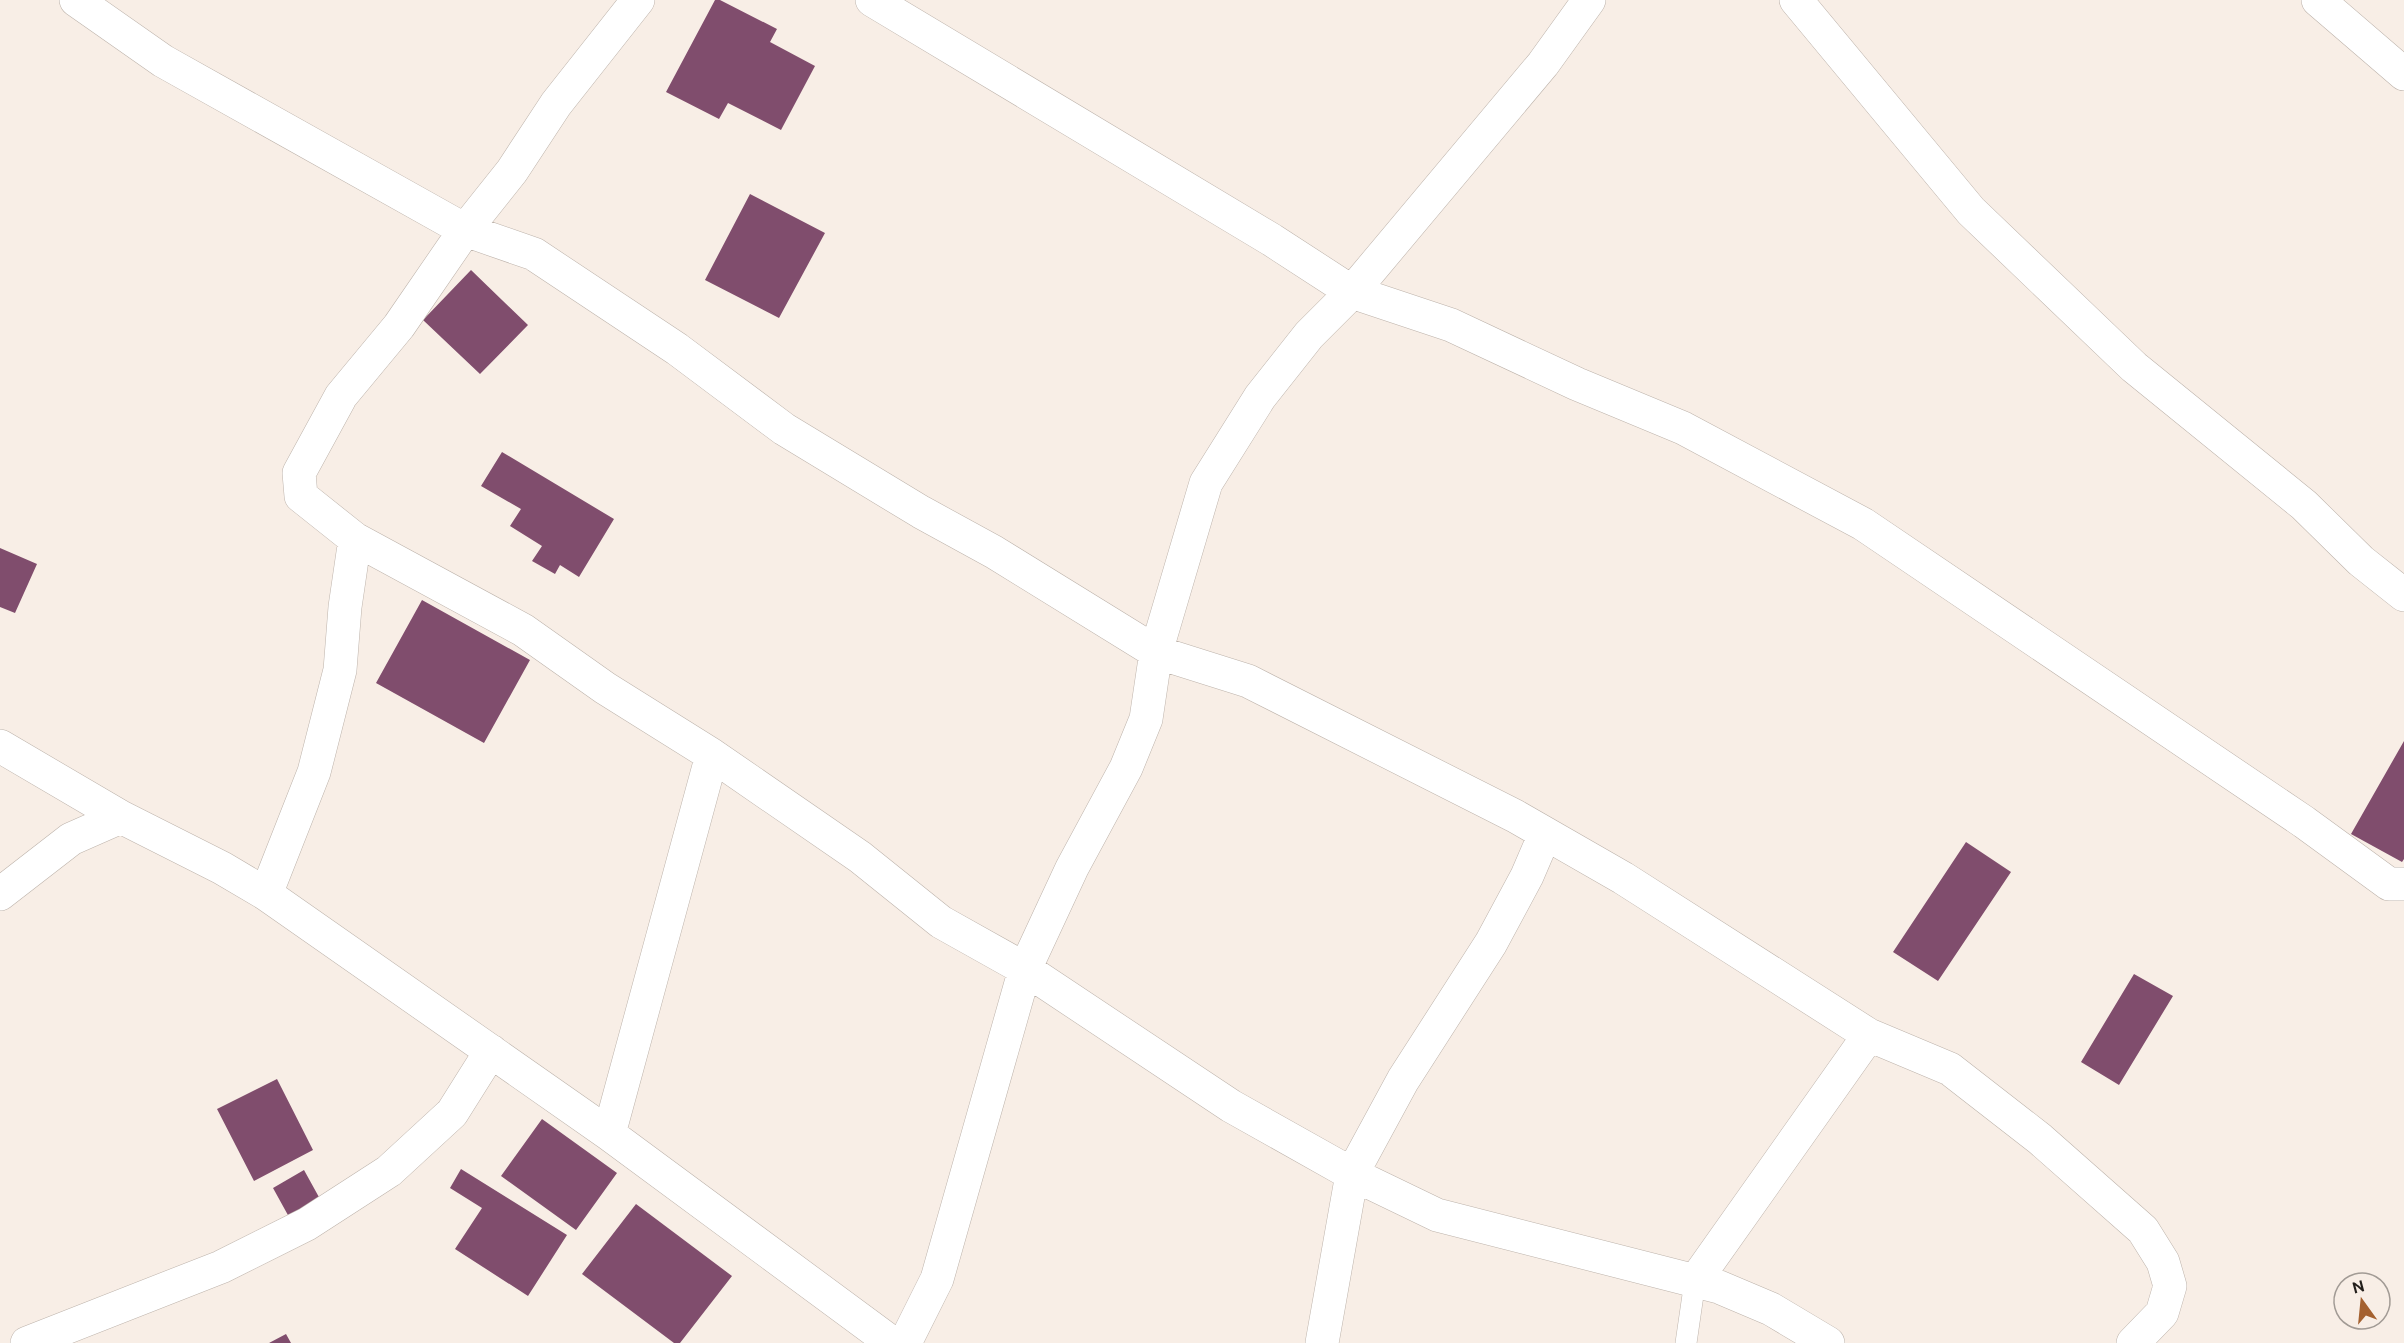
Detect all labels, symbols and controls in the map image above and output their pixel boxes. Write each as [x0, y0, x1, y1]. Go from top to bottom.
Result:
north arrow [2332, 1271, 2392, 1331]
text: N [2350, 1276, 2366, 1297]

